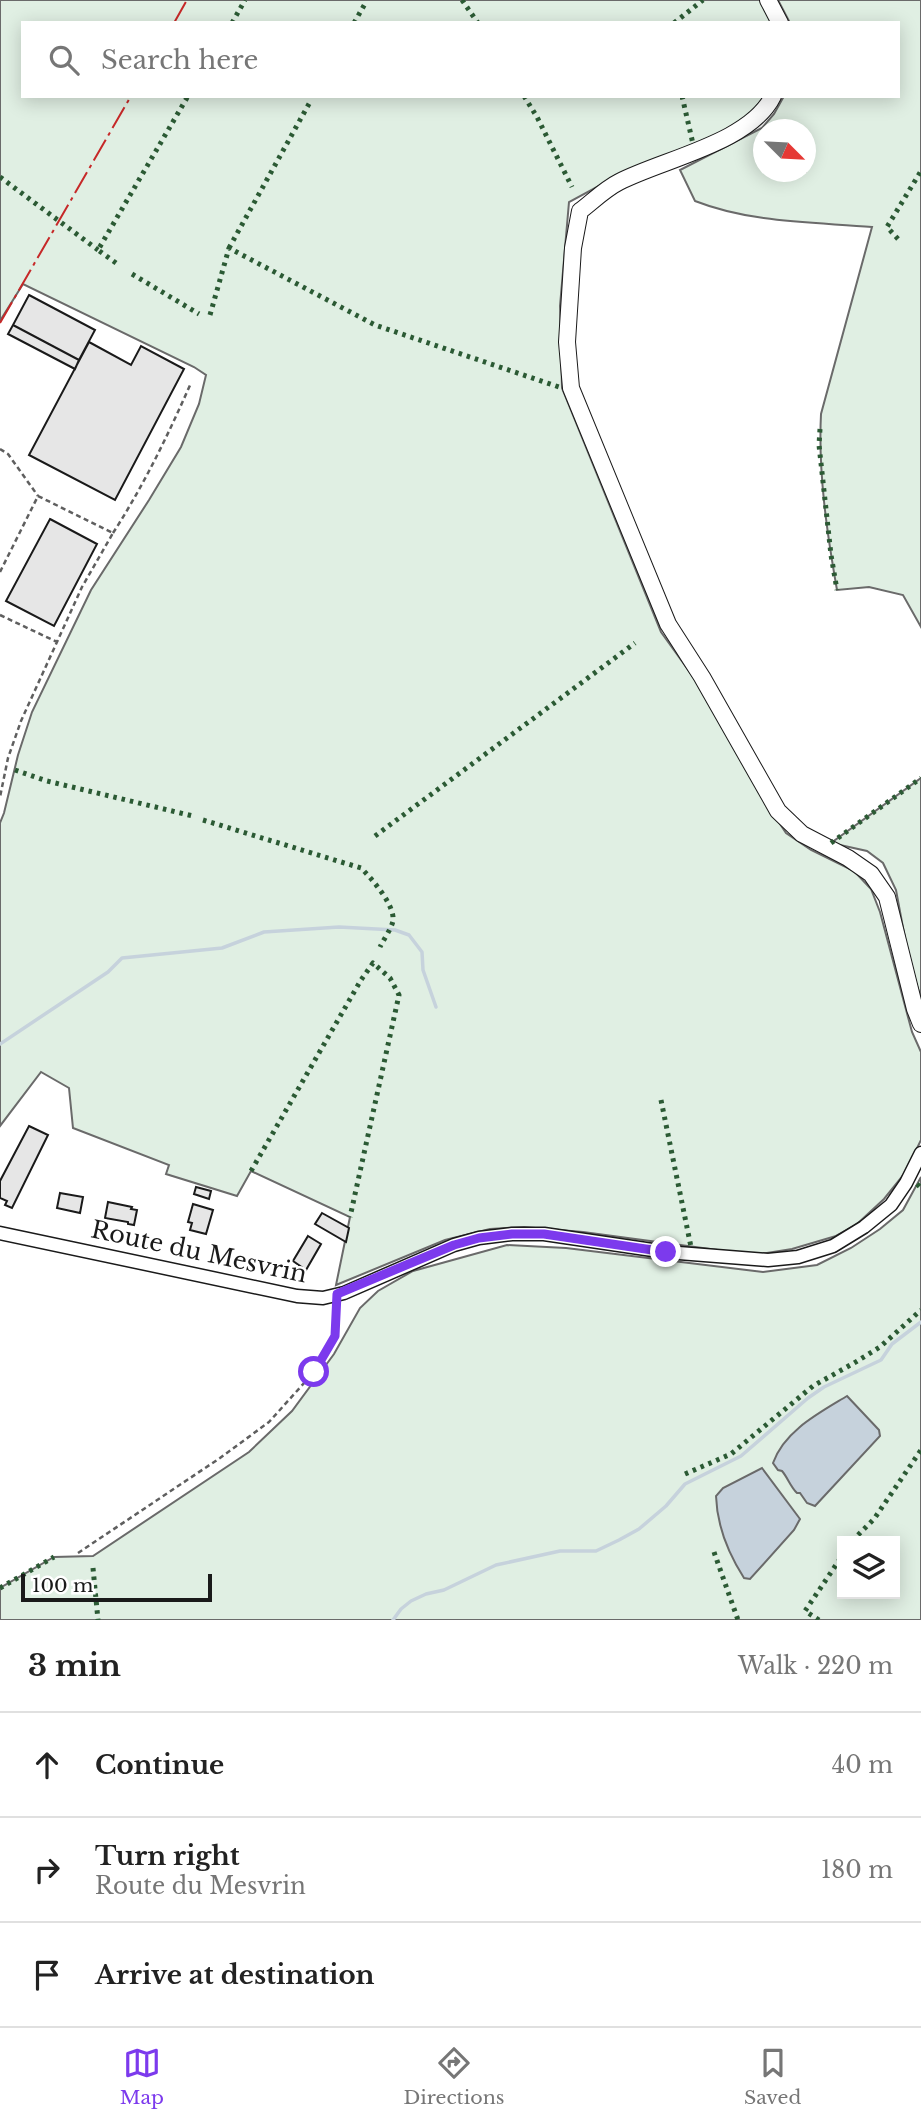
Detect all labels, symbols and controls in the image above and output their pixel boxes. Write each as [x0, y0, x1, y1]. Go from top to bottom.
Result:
search box [21, 21, 900, 98]
icon: search [45, 41, 83, 79]
text: Search here [101, 44, 258, 76]
north arrow [753, 119, 816, 182]
street label: Route du Mesvrin [88, 1214, 310, 1289]
route end [650, 1236, 681, 1267]
route start [298, 1356, 329, 1387]
map controls [837, 1536, 900, 1599]
button: layers [837, 1536, 900, 1599]
scale bar [21, 1571, 212, 1603]
text: 100 m [32, 1574, 93, 1597]
text: 3 min [28, 1647, 121, 1684]
text: Walk · 220 m [738, 1652, 893, 1680]
icon: ahead [28, 1746, 66, 1784]
text: Continue [95, 1749, 224, 1781]
text: 40 m [832, 1751, 893, 1779]
text: Turn right [95, 1840, 240, 1872]
icon: right [28, 1851, 66, 1889]
text: 180 m [821, 1856, 893, 1884]
text: Route du Mesvrin [95, 1872, 306, 1900]
icon: arrive [28, 1956, 66, 1994]
text: Arrive at destination [95, 1959, 375, 1991]
tab: Map [120, 2044, 164, 2109]
tab: Directions [403, 2044, 504, 2109]
tab: Saved [744, 2044, 801, 2109]

